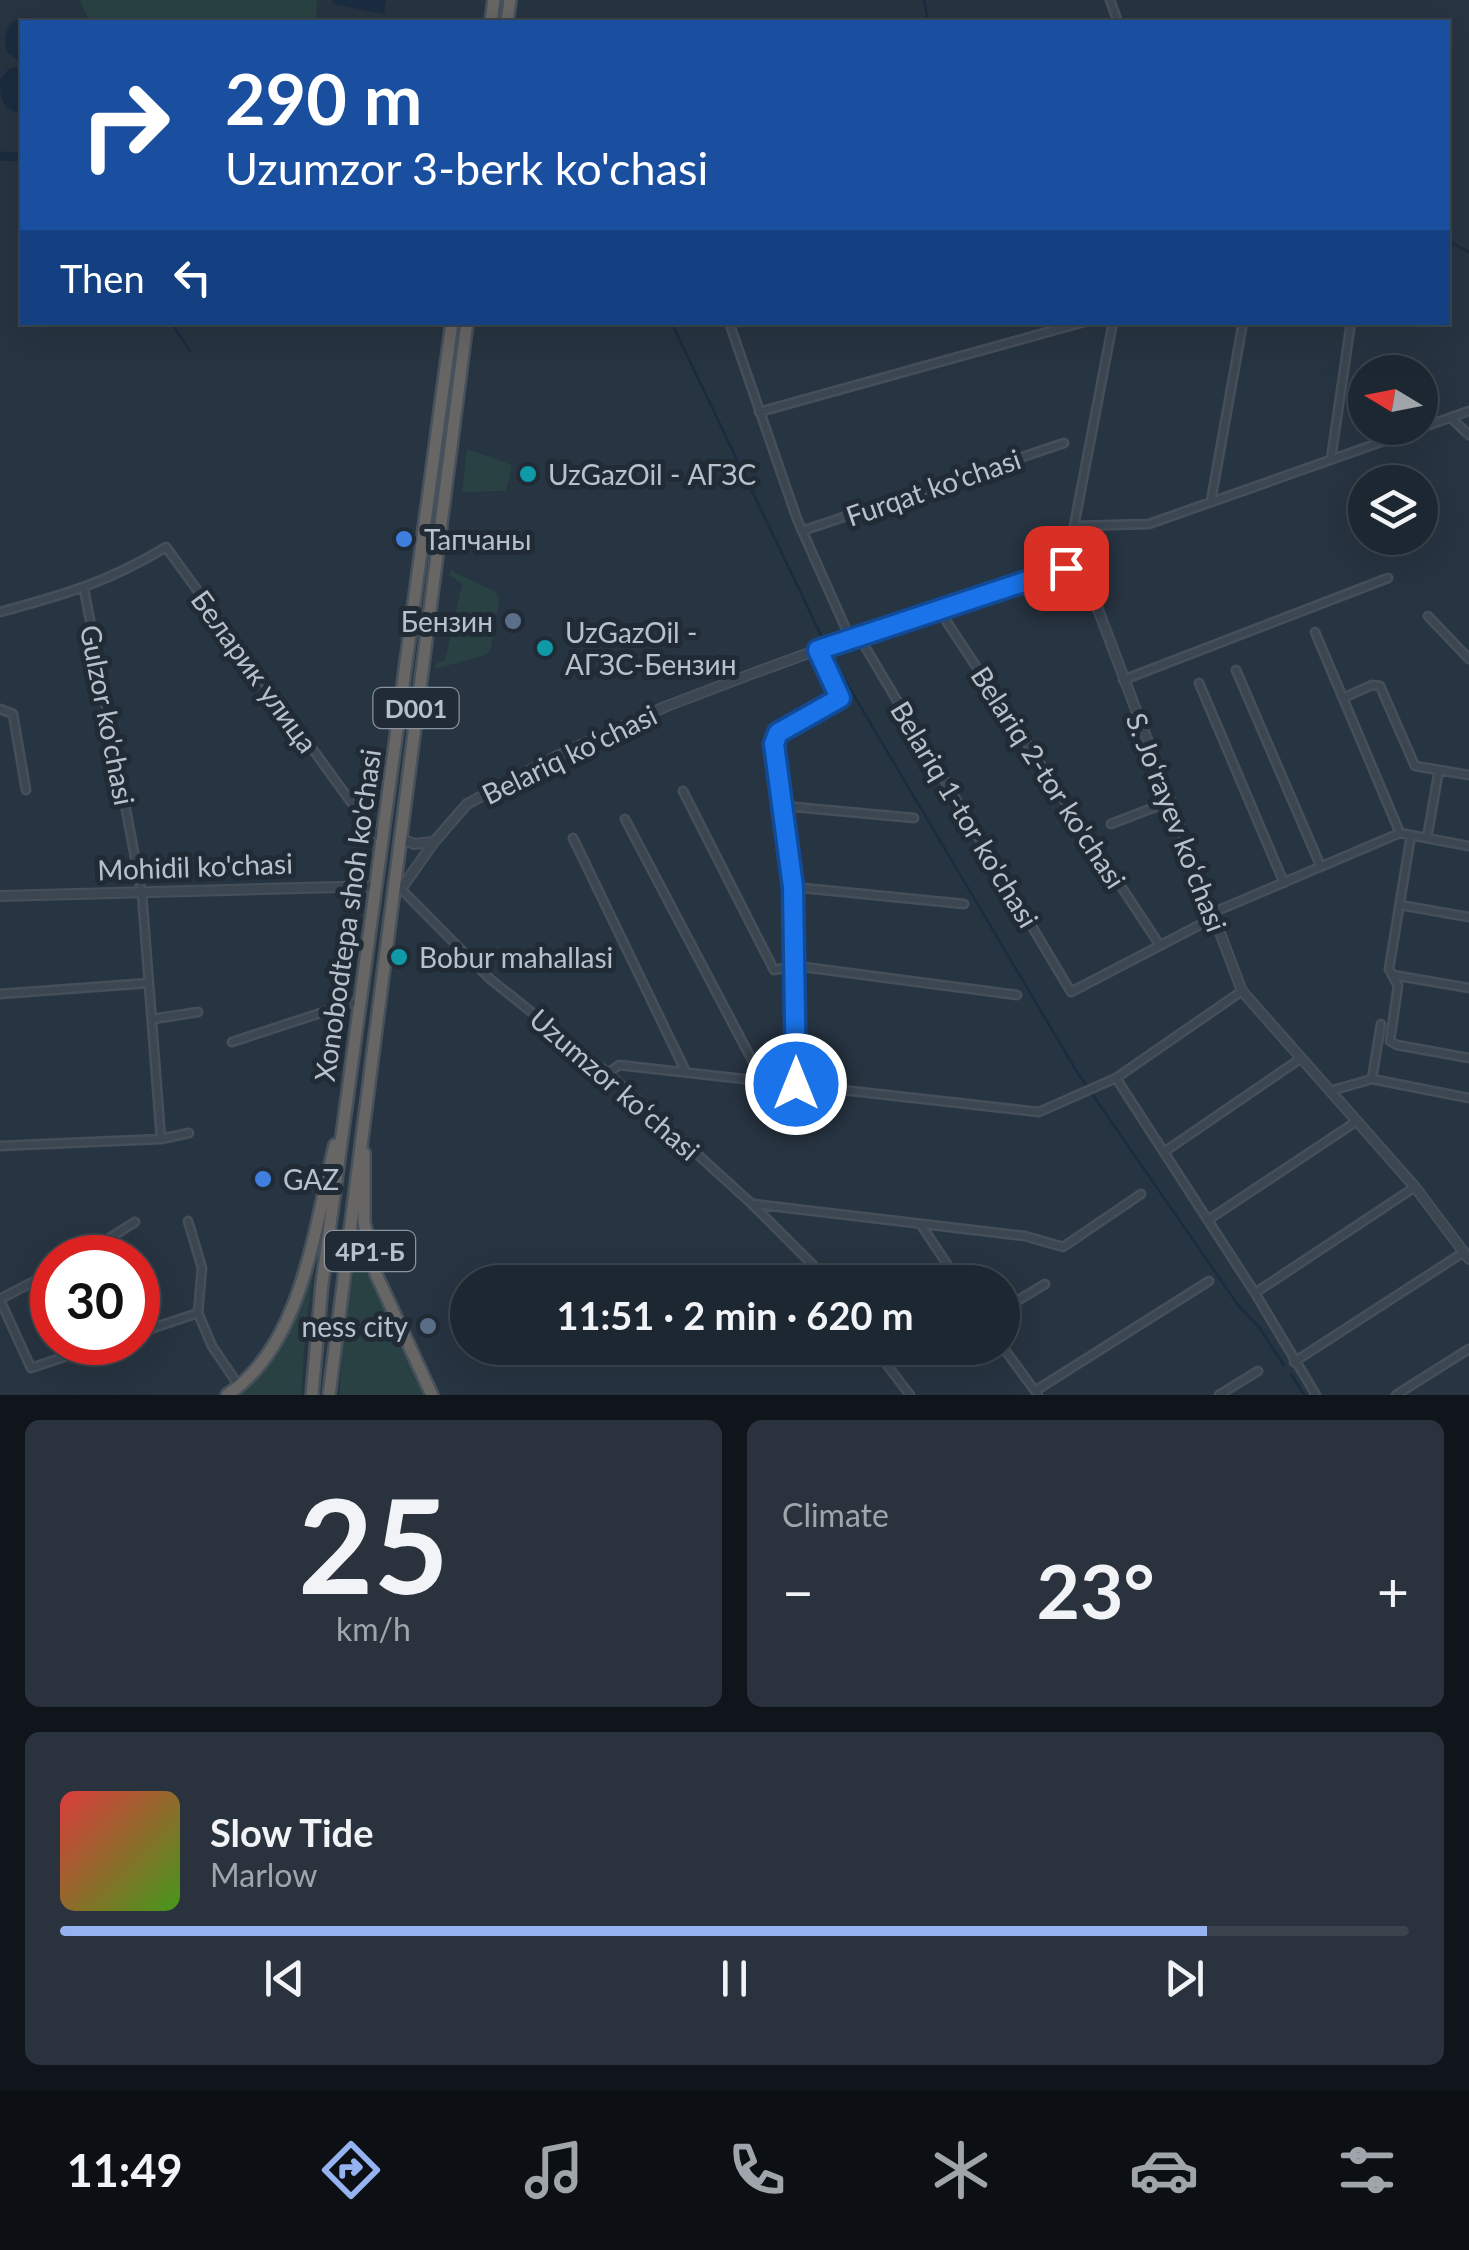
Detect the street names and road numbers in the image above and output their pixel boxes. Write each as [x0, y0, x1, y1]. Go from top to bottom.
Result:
street label: Furqat ko'chasi [841, 441, 1025, 533]
street label: Беларик улица [185, 583, 325, 759]
street label: Gulzor ko'chasi [74, 622, 142, 808]
street label: Belariq 2-tor ko'chasi [965, 660, 1133, 894]
road number: D001 [374, 688, 458, 728]
street label: Belariq 1-tor ko'chasi [884, 695, 1046, 933]
street label: Belariq koʻchasi [476, 697, 662, 811]
street label: S. Joʻrayev koʻchasi [1120, 708, 1234, 936]
street label: Xonobodtepa shoh ko'chasi [307, 747, 387, 1083]
street label: Mohidil ko'chasi [97, 846, 293, 886]
street label: Uzumzor koʻchasi [523, 1001, 707, 1167]
road number: 4Р1-Б [325, 1231, 415, 1271]

